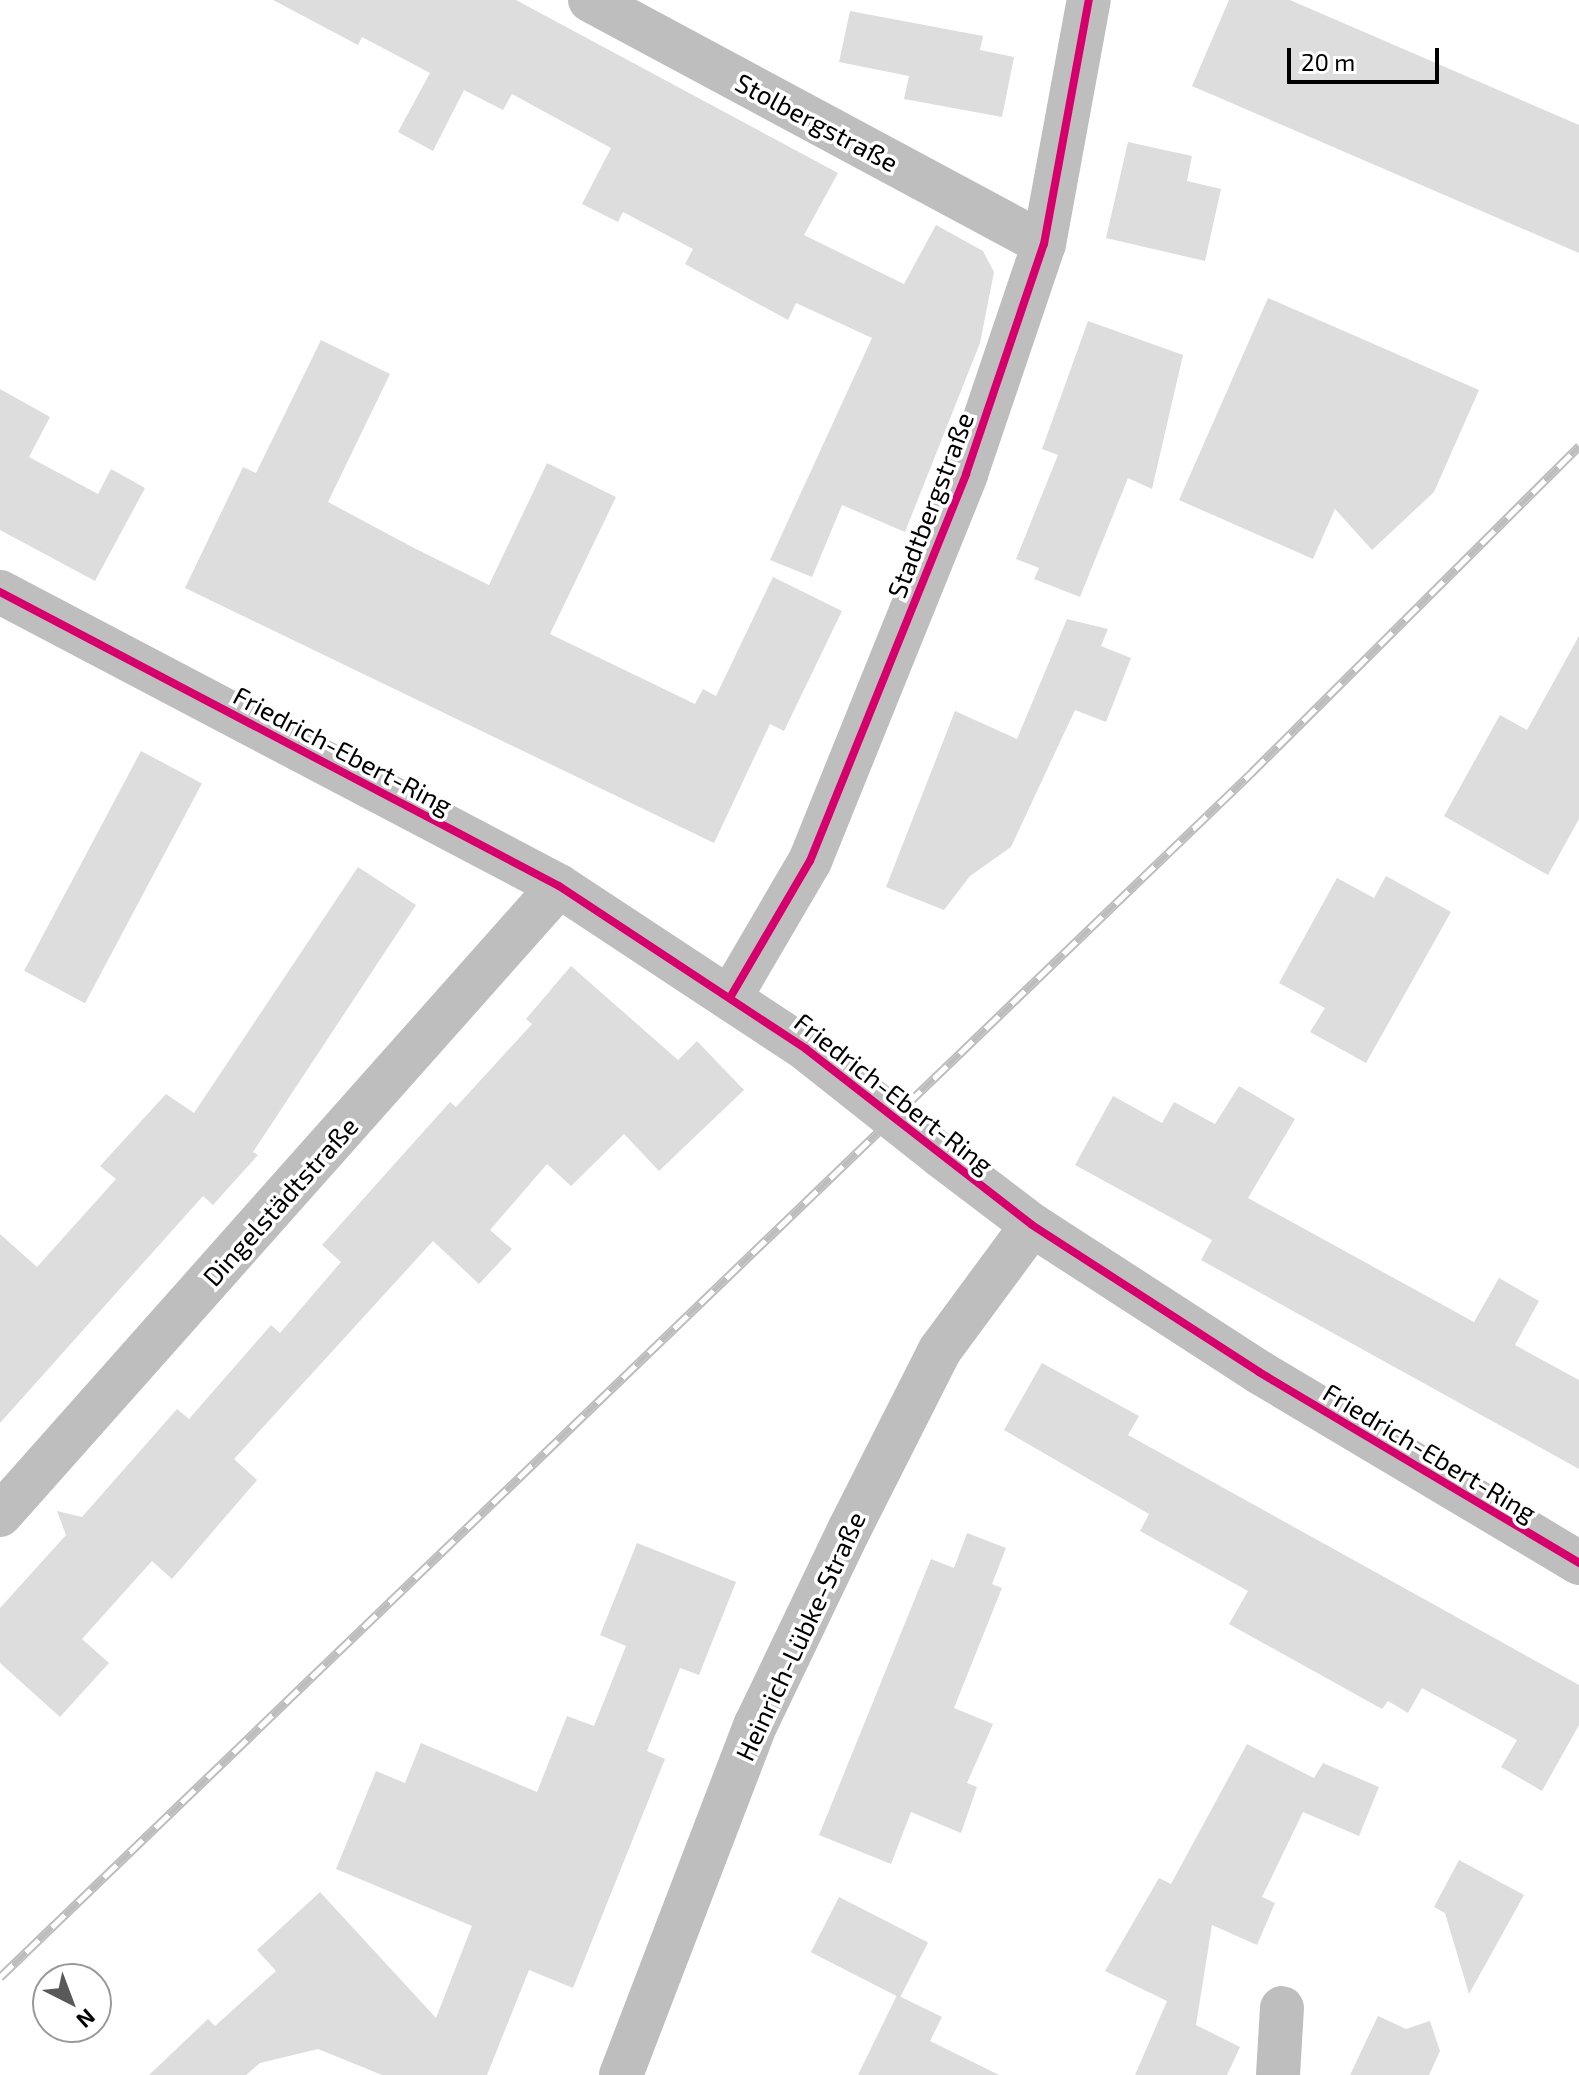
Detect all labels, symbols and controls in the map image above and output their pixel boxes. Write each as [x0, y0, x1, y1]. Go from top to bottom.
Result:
scale bar [1291, 32, 1443, 82]
text: 20 m [1301, 47, 1355, 76]
street label: Stolbergstraße [730, 66, 904, 178]
street label: Stadtbergstraße [880, 408, 980, 602]
street label: Friedrich-Ebert-Ring [228, 679, 458, 821]
street label: Friedrich-Ebert-Ring [789, 1006, 999, 1180]
street label: Dingelstädtstraße [196, 1110, 364, 1292]
street label: Friedrich-Ebert-Ring [1318, 1376, 1542, 1528]
street label: Heinrich-Lübke-Straße [729, 1507, 871, 1765]
north arrow [32, 1963, 112, 2043]
text: N [72, 2004, 101, 2034]

